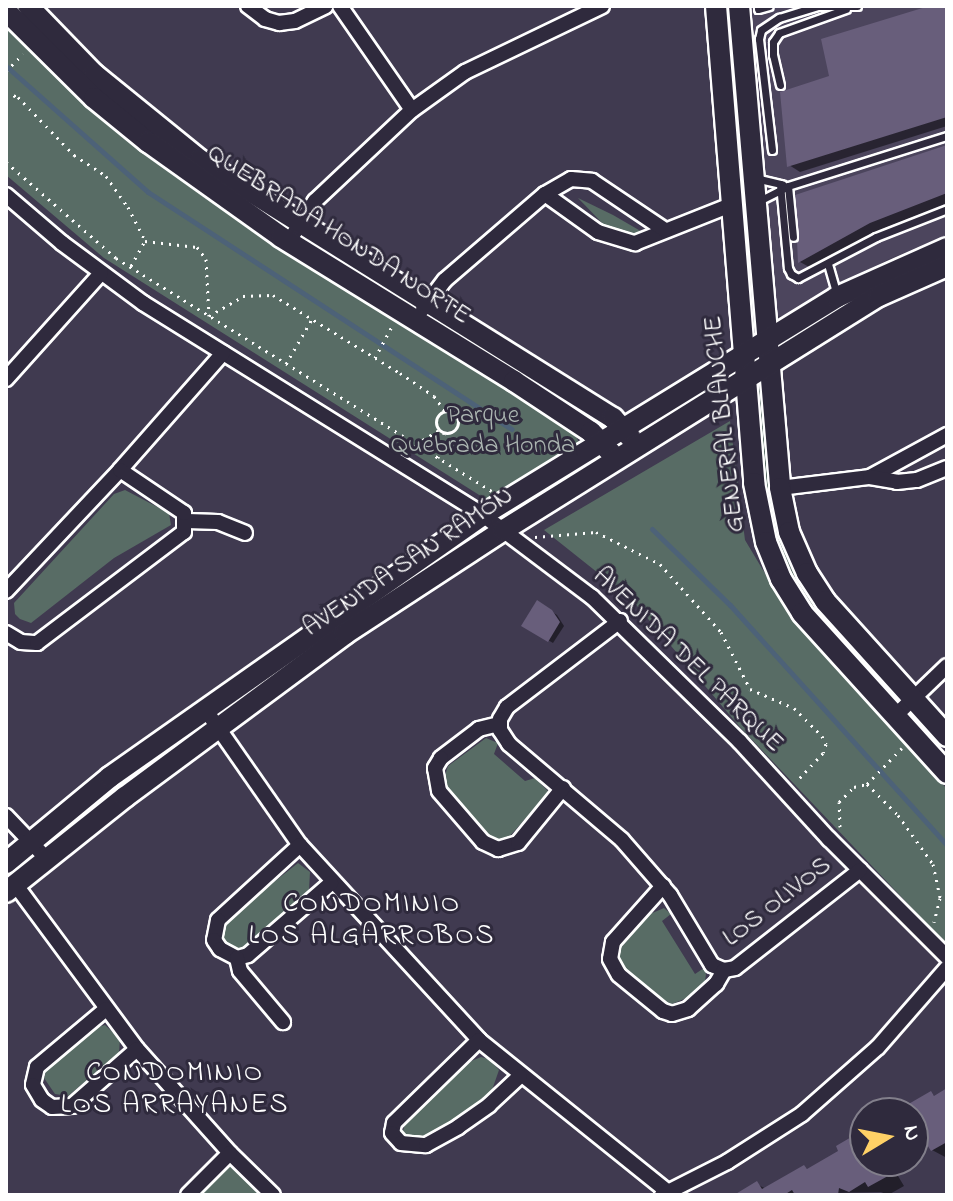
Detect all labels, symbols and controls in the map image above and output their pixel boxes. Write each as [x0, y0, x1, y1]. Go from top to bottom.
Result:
street label: QUEBRADA HONDA NORTE [200, 139, 476, 333]
street label: GENERAL BLANCHE [699, 314, 753, 534]
park label: Parque Quebrada Honda [391, 401, 575, 462]
street label: AVENIDA SAN RAMÓN [298, 481, 520, 645]
street label: AVENIDA DEL PARQUE [585, 562, 789, 760]
street label: LOS OLIVOS [718, 851, 838, 955]
district label: CONDOMINIO LOS ALGARROBOS [248, 888, 496, 954]
district label: CONDOMINIO LOS ARRAYANES [60, 1057, 290, 1123]
north arrow [849, 1097, 929, 1177]
text: N [894, 1123, 928, 1143]

